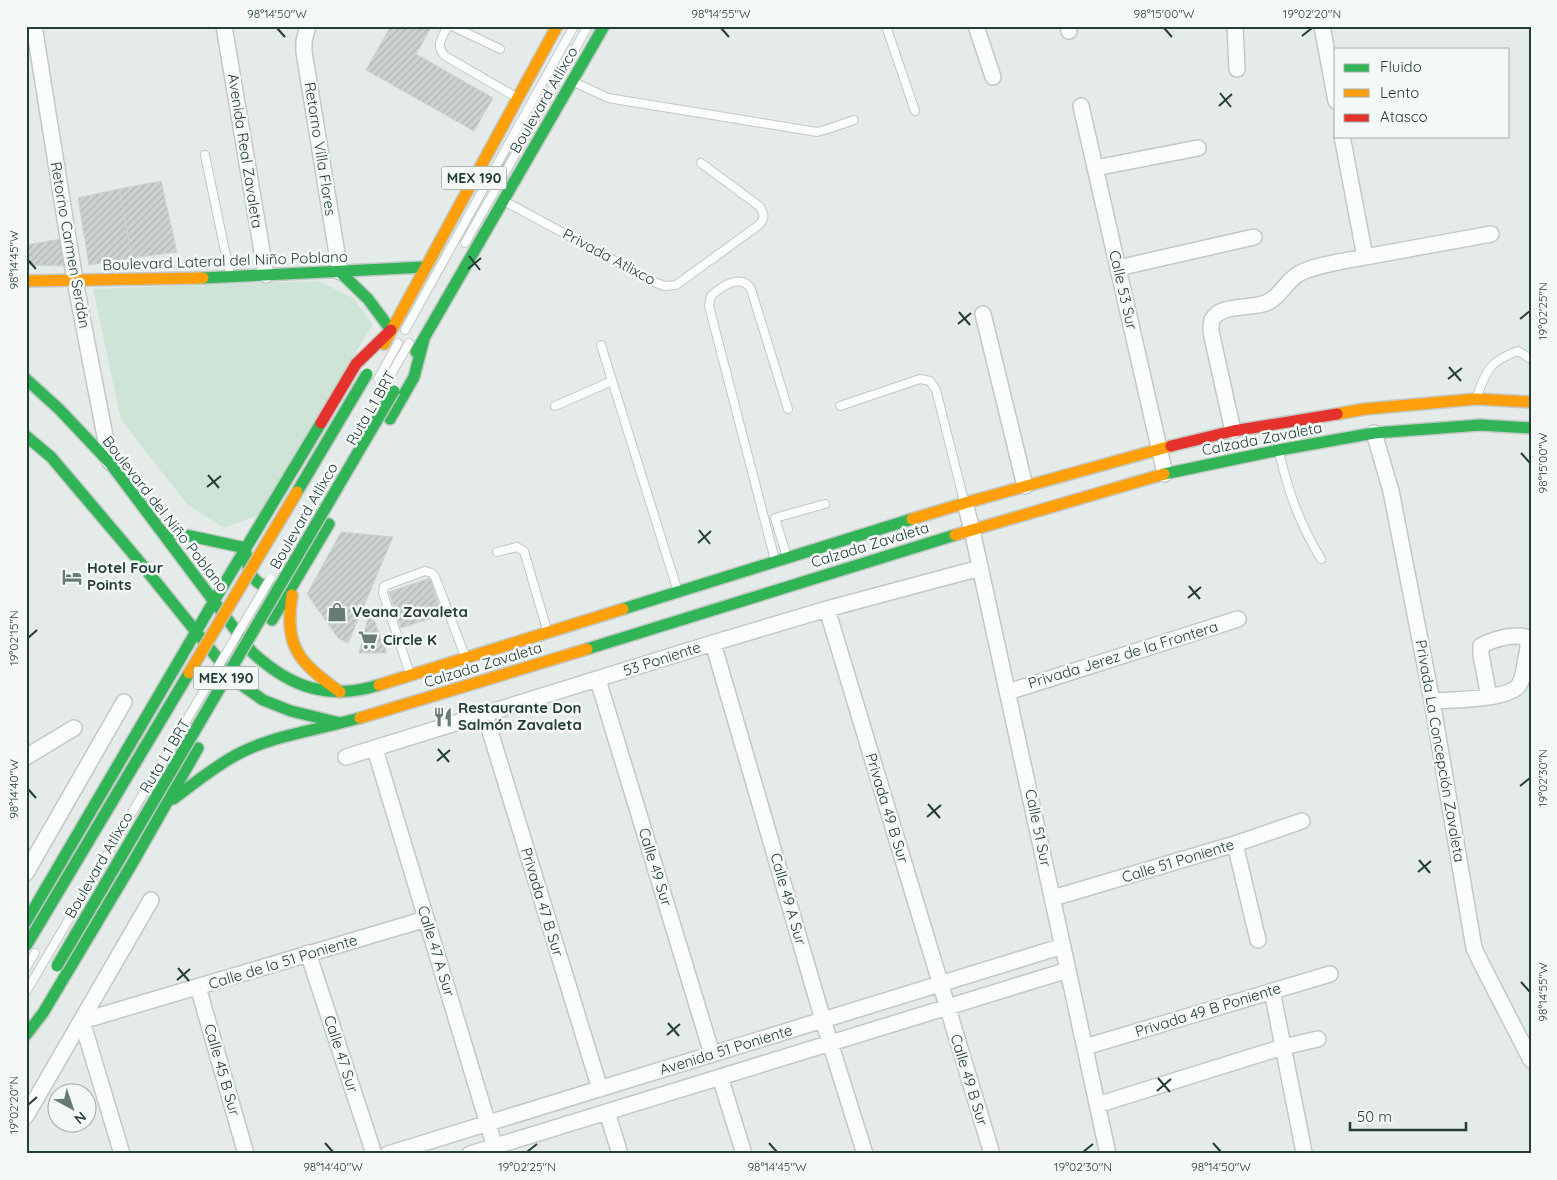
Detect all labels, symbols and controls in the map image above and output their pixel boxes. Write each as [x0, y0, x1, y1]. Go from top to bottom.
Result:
text: 98°14'50"W [247, 6, 307, 21]
text: 98°14'55"W [691, 6, 751, 21]
text: 98°15'00"W [1134, 6, 1195, 21]
text: 19°02'20"N [1283, 6, 1341, 21]
street label: Boulevard Atlixco [505, 43, 582, 156]
legend [1334, 48, 1510, 138]
text: Fluido [1380, 57, 1422, 76]
street label: Avenida Real Zavaleta [224, 72, 267, 230]
street label: Retorno Villa Flores [301, 81, 340, 217]
text: Lento [1380, 83, 1419, 102]
text: Atasco [1380, 107, 1428, 126]
street label: Retorno Carmen Serdán [46, 160, 95, 330]
road number: MEX 190 [442, 167, 506, 190]
street label: Privada Atlixco [560, 224, 659, 289]
text: 98°14'45"W [6, 230, 21, 290]
street label: Boulevard Lateral del Niño Poblano [102, 247, 348, 274]
street label: Calle 53 Sur [1105, 248, 1142, 332]
text: 19°02'25"N [1535, 282, 1550, 340]
street label: Ruta L1 BRT [342, 367, 400, 448]
street label: Calzada Zavaleta [1200, 418, 1324, 460]
street label: Boulevard del Niño Poblano [99, 432, 232, 596]
text: 98°15'00"W [1535, 432, 1550, 493]
street label: Boulevard Atlixco [265, 459, 342, 572]
street label: Calzada Zavaleta [809, 518, 931, 572]
place label: Hotel Four Points [87, 558, 164, 594]
hotel icon: Hotel Four Points [61, 566, 83, 588]
shop icon: Veana Zavaleta [326, 601, 348, 623]
place label: Veana Zavaleta [352, 602, 468, 621]
text: 19°02'15"N [6, 610, 21, 666]
street label: Privada Jerez de la Frontera [1026, 617, 1220, 692]
supermarket icon: Circle K [357, 629, 379, 651]
place label: Circle K [383, 630, 437, 649]
street label: 53 Poniente [621, 637, 703, 680]
street label: Calzada Zavaleta [422, 638, 544, 692]
street label: Privada La Concepción Zavaleta [1412, 638, 1469, 864]
road number: MEX 190 [194, 666, 258, 690]
place label: Restaurante Don Salmón Zavaleta [458, 698, 582, 734]
restaurant icon: Restaurante Don Salmón Zavaleta [432, 706, 454, 728]
street label: Ruta L1 BRT [135, 715, 194, 796]
text: 19°02'30"N [1535, 749, 1550, 807]
street label: Privada 49 B Sur [862, 751, 913, 865]
text: 98°14'40"W [6, 759, 21, 819]
street label: Calle 51 Sur [1021, 787, 1056, 869]
street label: Boulevard Atlixco [60, 808, 137, 921]
street label: Calle 49 Sur [635, 825, 676, 909]
street label: Calle 51 Poniente [1119, 834, 1236, 887]
street label: Privada 47 B Sur [517, 845, 568, 959]
street label: Calle 49 A Sur [766, 851, 811, 947]
street label: Calle 47 A Sur [414, 903, 459, 999]
street label: Calle de la 51 Poniente [206, 930, 360, 993]
text: 98°14'55"W [1535, 962, 1550, 1022]
street label: Privada 49 B Poniente [1133, 978, 1283, 1041]
street label: Calle 47 Sur [320, 1013, 363, 1095]
street label: Avenida 51 Poniente [657, 1020, 795, 1079]
street label: Calle 45 B Sur [200, 1022, 245, 1118]
street label: Calle 49 B Sur [947, 1032, 992, 1128]
text: 19°02'20"N [6, 1076, 21, 1134]
north arrow [48, 1082, 98, 1132]
scale bar [1350, 1100, 1466, 1132]
text: 50 m [1357, 1107, 1392, 1126]
text: N [71, 1108, 90, 1128]
text: 98°14'40"W [303, 1159, 363, 1174]
text: 19°02'25"N [498, 1159, 556, 1174]
text: 98°14'45"W [747, 1159, 807, 1174]
text: 19°02'30"N [1054, 1159, 1112, 1174]
text: 98°14'50"W [1191, 1159, 1251, 1174]

